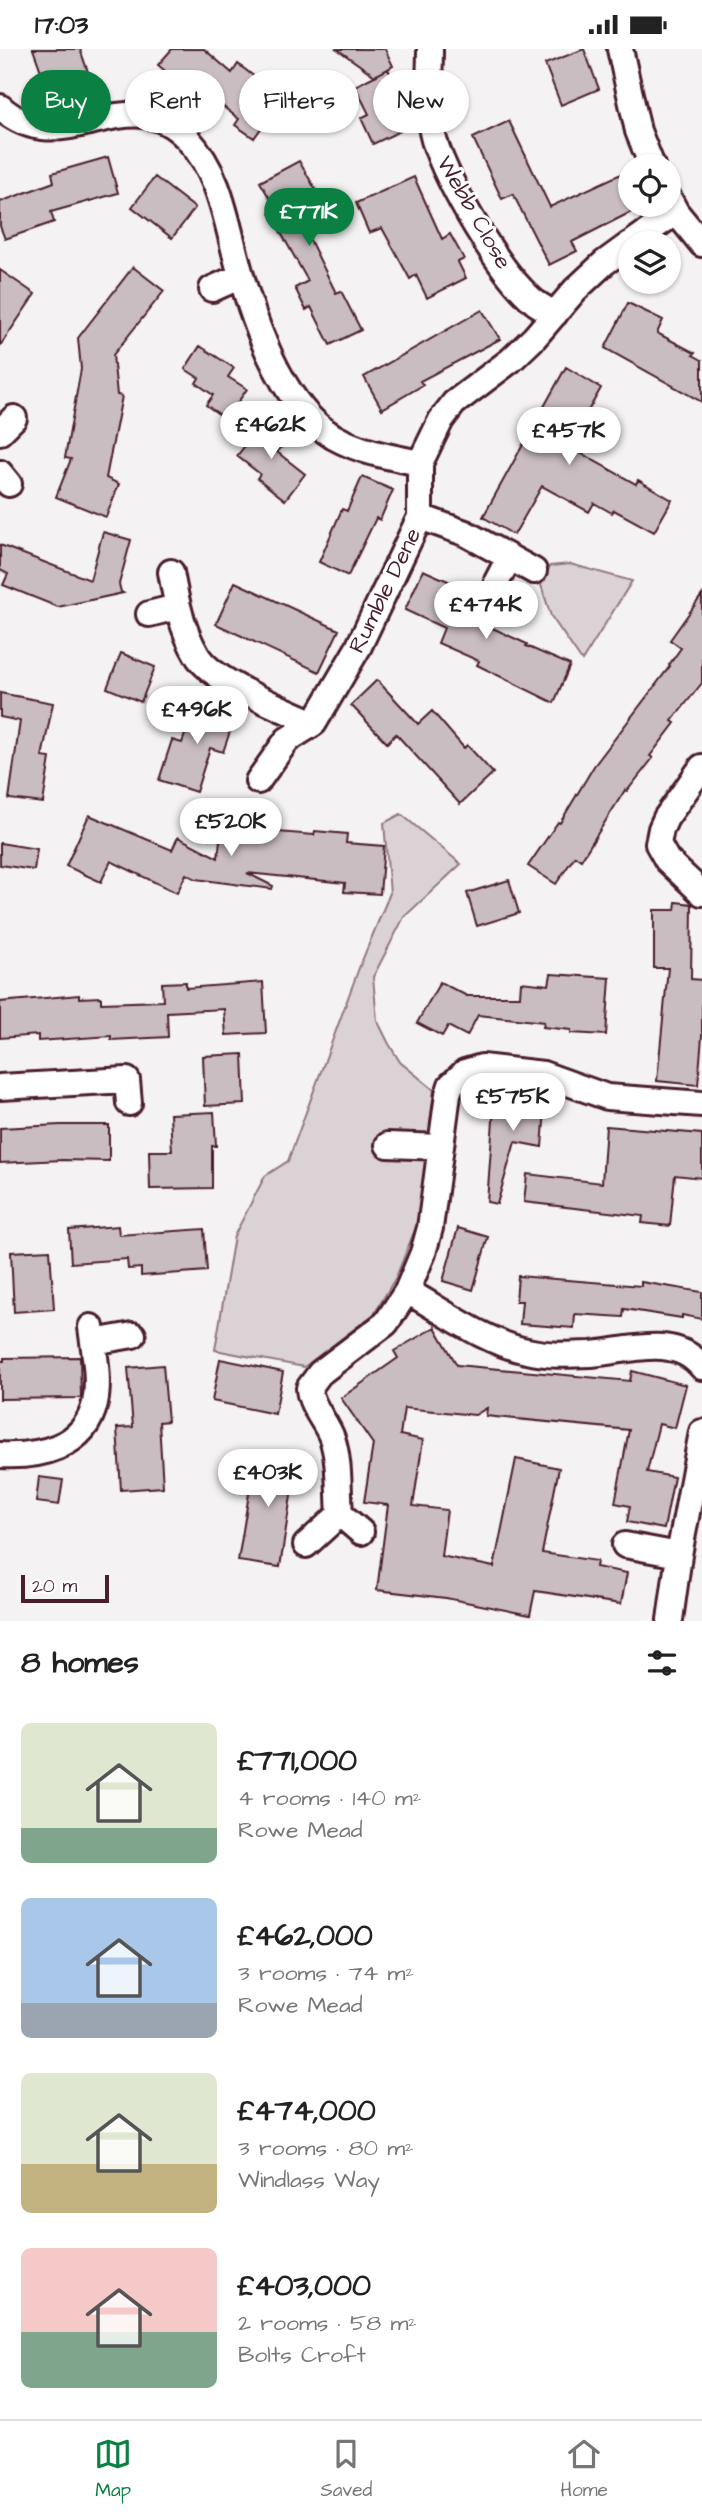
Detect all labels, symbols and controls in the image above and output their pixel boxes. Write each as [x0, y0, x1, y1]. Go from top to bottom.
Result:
text: 17:03 [35, 7, 88, 43]
chip: Buy [21, 70, 111, 133]
chip: Rent [125, 70, 225, 133]
chip: Filters [239, 70, 359, 133]
chip: New [373, 70, 469, 133]
street label: Webb Close [429, 150, 519, 275]
map controls [618, 154, 681, 294]
button: locate [618, 154, 681, 217]
pin: £771K [260, 189, 358, 248]
text: £771K [280, 195, 338, 227]
button: layers [618, 231, 681, 294]
pin: £462K [222, 401, 320, 461]
pin: £457K [520, 407, 618, 467]
text: £462K [236, 408, 306, 440]
text: £457K [533, 414, 605, 446]
street label: Rumble Dene [341, 523, 429, 658]
pin: £474K [437, 581, 535, 641]
text: £474K [450, 588, 522, 620]
pin: £496K [148, 687, 246, 746]
text: £496K [162, 693, 232, 725]
pin: £520K [182, 799, 280, 858]
text: £520K [196, 805, 266, 837]
pin: £575K [464, 1073, 562, 1133]
text: £575K [476, 1080, 550, 1112]
pin: £403K [219, 1449, 317, 1509]
text: £403K [234, 1456, 302, 1488]
scale bar [21, 1572, 108, 1604]
text: 20 m [32, 1573, 77, 1600]
text: 8 homes [21, 1642, 139, 1684]
icon: filters [643, 1644, 681, 1682]
text: £771,000 [238, 1740, 357, 1782]
icon: home [77, 1751, 161, 1835]
text: 4 rooms · 140 m² [238, 1782, 421, 1814]
text: Rowe Mead [238, 1814, 363, 1846]
text: £462,000 [238, 1915, 373, 1957]
icon: home [77, 1926, 161, 2010]
text: 3 rooms · 74 m² [238, 1957, 414, 1989]
text: Rowe Mead [238, 1989, 363, 2021]
text: £474,000 [238, 2090, 376, 2132]
icon: home [77, 2101, 161, 2185]
text: 3 rooms · 80 m² [238, 2132, 414, 2164]
text: Windlass Way [238, 2164, 380, 2196]
text: £403,000 [238, 2265, 371, 2307]
icon: home [77, 2276, 161, 2360]
text: 2 rooms · 58 m² [238, 2307, 417, 2339]
text: Bolts Croft [238, 2339, 366, 2371]
tab: Map [94, 2435, 132, 2504]
tab: Saved [320, 2435, 372, 2504]
tab: Home [561, 2435, 608, 2504]

